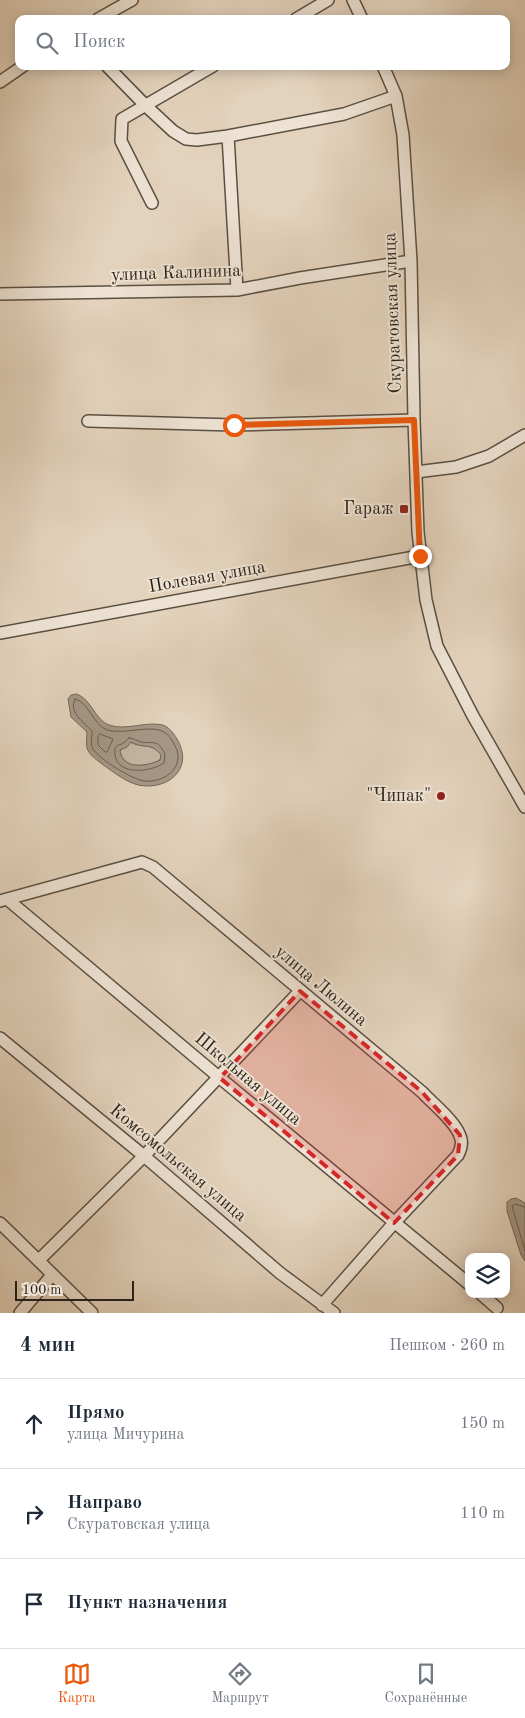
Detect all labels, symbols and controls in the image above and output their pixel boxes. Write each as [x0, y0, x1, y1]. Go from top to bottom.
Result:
search box [15, 15, 510, 70]
icon: search [33, 29, 61, 57]
text: Поиск [73, 33, 125, 52]
street label: Скуратовская улица [381, 232, 405, 394]
street label: улица Калинина [111, 262, 241, 284]
route start [223, 414, 246, 437]
place label: Гараж [343, 500, 394, 518]
marker: Гараж [398, 503, 410, 515]
route end [409, 545, 432, 568]
street label: Полевая улица [147, 558, 267, 596]
place label: "Чипак" [366, 787, 431, 805]
marker: "Чипак" [435, 790, 447, 802]
street label: улица Люлина [271, 942, 371, 1030]
street label: Школьная улица [191, 1029, 305, 1129]
street label: Комсомольская улица [106, 1101, 250, 1225]
map controls [465, 1253, 510, 1298]
button: layers [465, 1253, 510, 1298]
scale bar [15, 1278, 134, 1301]
text: 100 m [22, 1283, 61, 1297]
text: 4 мин [20, 1335, 75, 1356]
text: Пешком · 260 m [389, 1338, 505, 1354]
text: Прямо [67, 1404, 125, 1423]
icon: ahead [20, 1410, 48, 1438]
text: 150 m [460, 1416, 505, 1432]
text: улица Мичурина [67, 1427, 184, 1443]
text: Направо [67, 1494, 142, 1513]
icon: right [20, 1500, 48, 1528]
text: 110 m [460, 1506, 505, 1522]
text: Скуратовская улица [67, 1517, 210, 1533]
icon: arrive [20, 1590, 48, 1618]
text: Пункт назначения [67, 1594, 227, 1613]
tab: Карта [58, 1660, 96, 1707]
tab: Маршрут [211, 1660, 269, 1707]
tab: Сохранённые [385, 1660, 467, 1707]

